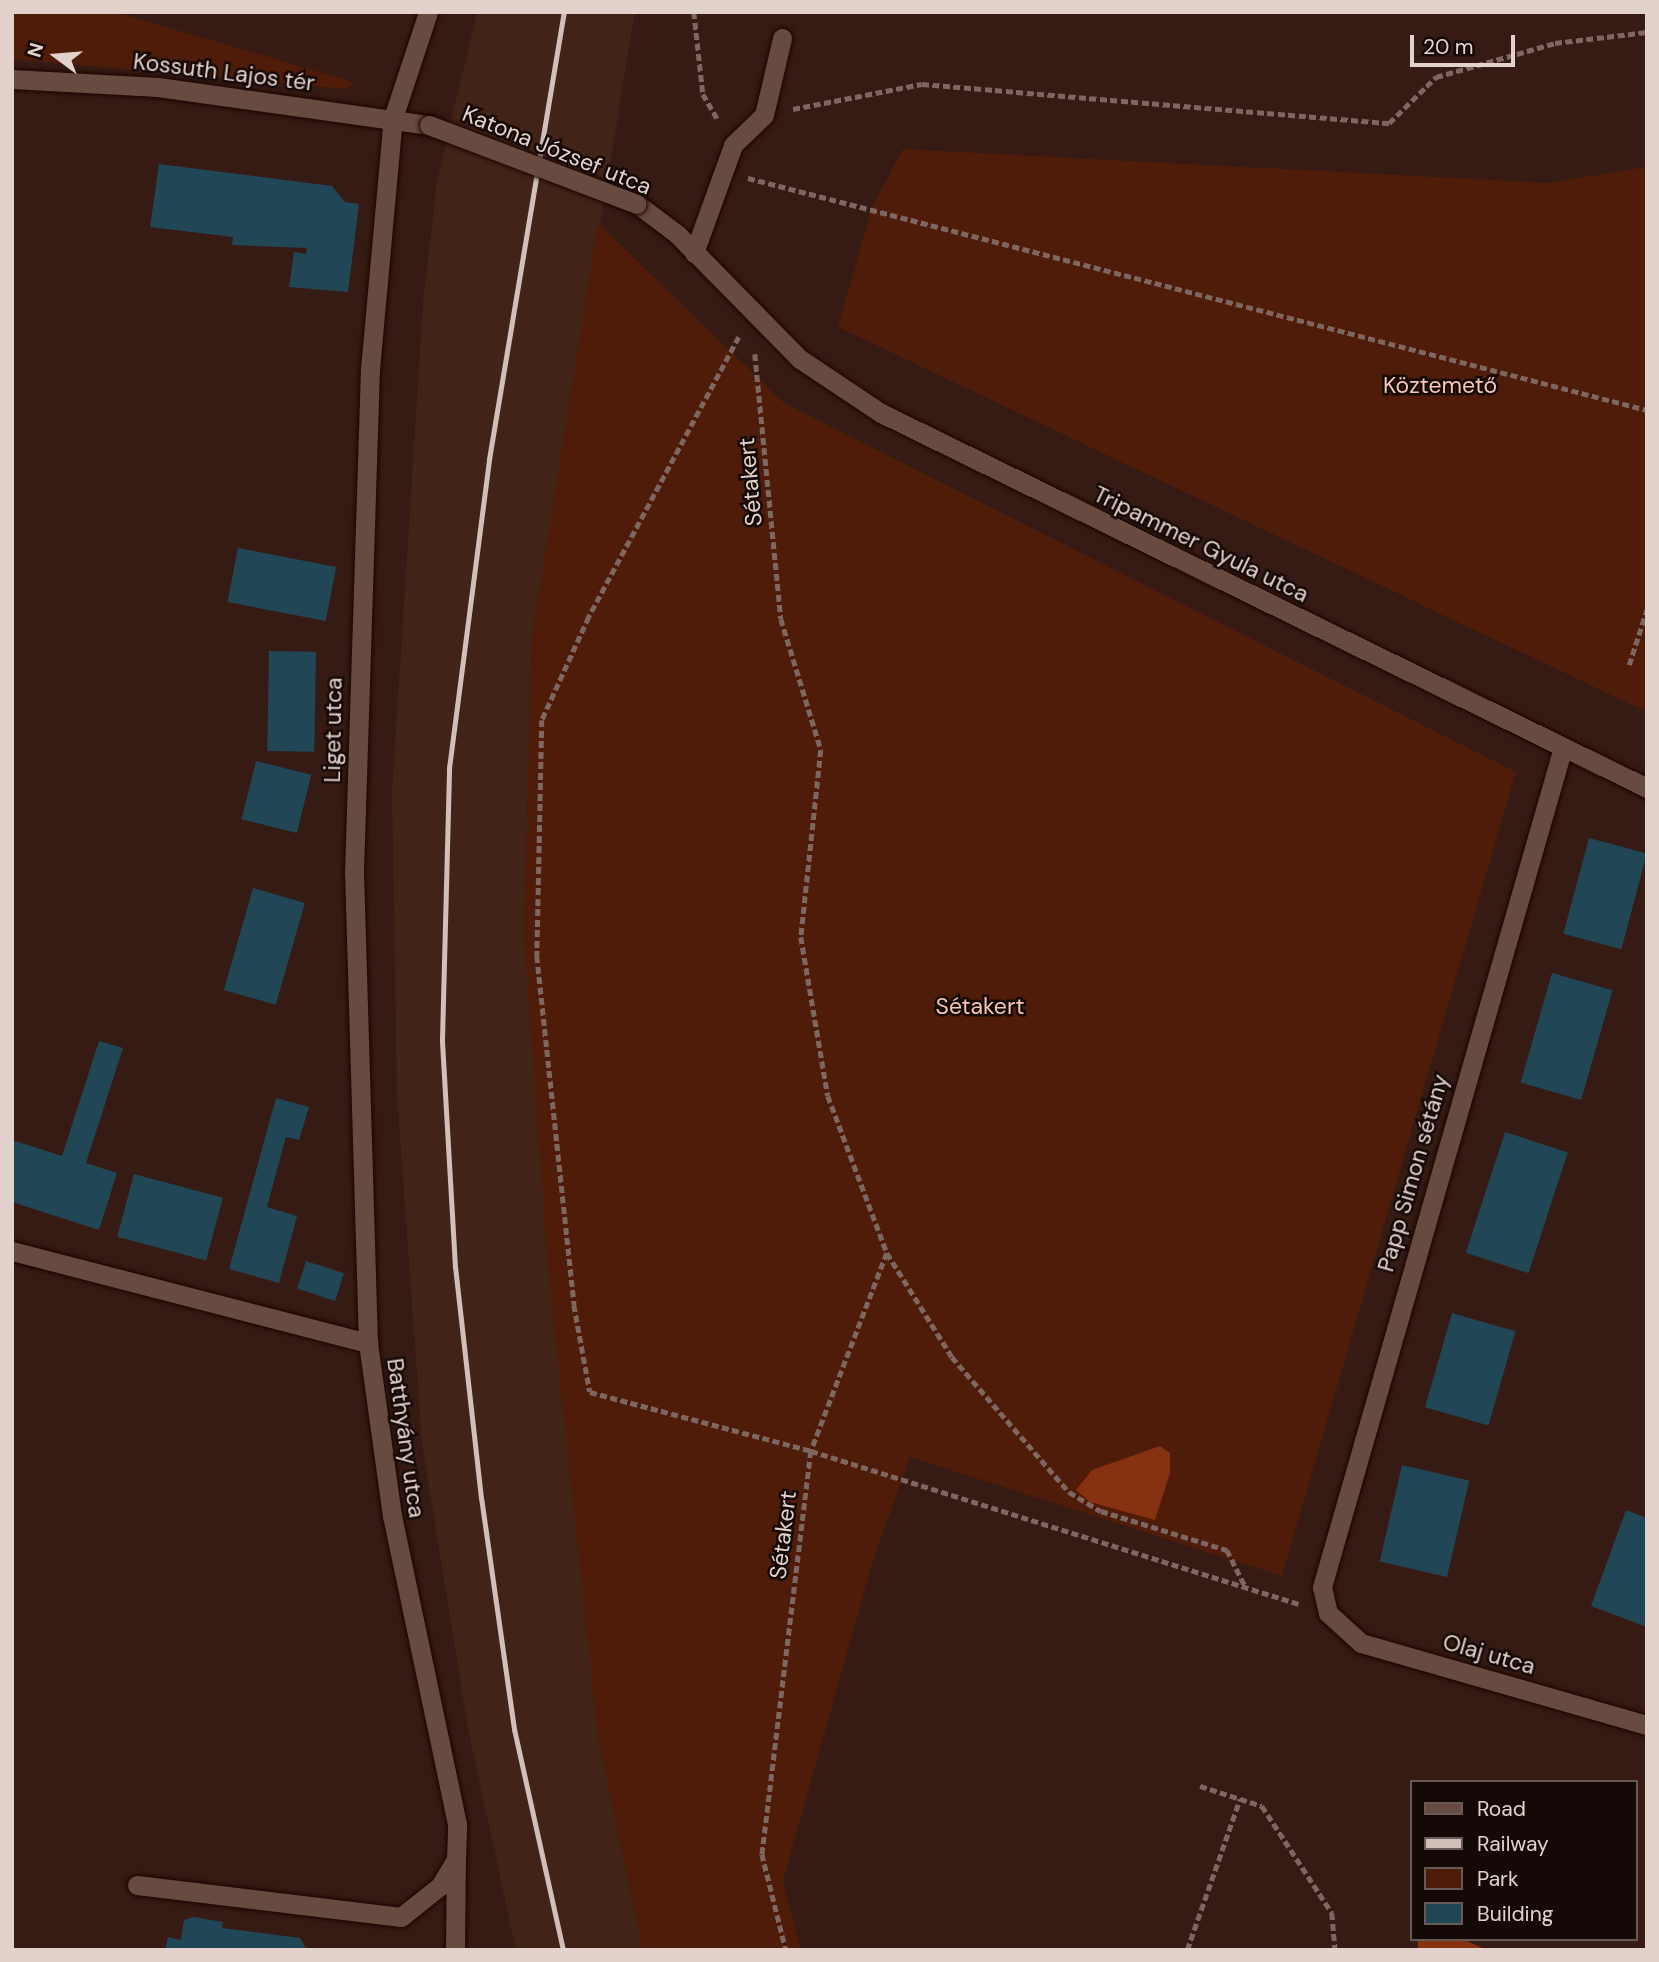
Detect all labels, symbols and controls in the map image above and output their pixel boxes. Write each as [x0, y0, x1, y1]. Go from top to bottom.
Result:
north arrow [21, 21, 91, 91]
scale bar [1414, 21, 1519, 65]
text: 20 m [1423, 33, 1474, 61]
text: N [21, 40, 49, 60]
street label: Kossuth Lajos tér [132, 47, 316, 97]
street label: Katona József utca [459, 100, 655, 200]
park label: Köztemető [1383, 371, 1497, 399]
street label: Sétakert [732, 437, 768, 527]
street label: Tripammer Gyula utca [1089, 480, 1313, 608]
street label: Liget utca [318, 677, 348, 783]
park label: Sétakert [936, 992, 1024, 1020]
street label: Papp Simon sétány [1372, 1071, 1454, 1275]
street label: Batthyány utca [381, 1356, 431, 1520]
street label: Sétakert [764, 1489, 802, 1581]
street label: Olaj utca [1440, 1628, 1538, 1680]
legend [1410, 1780, 1638, 1941]
text: Road [1477, 1795, 1526, 1823]
text: Railway [1477, 1830, 1549, 1858]
text: Park [1477, 1865, 1518, 1893]
text: Building [1477, 1900, 1553, 1928]

